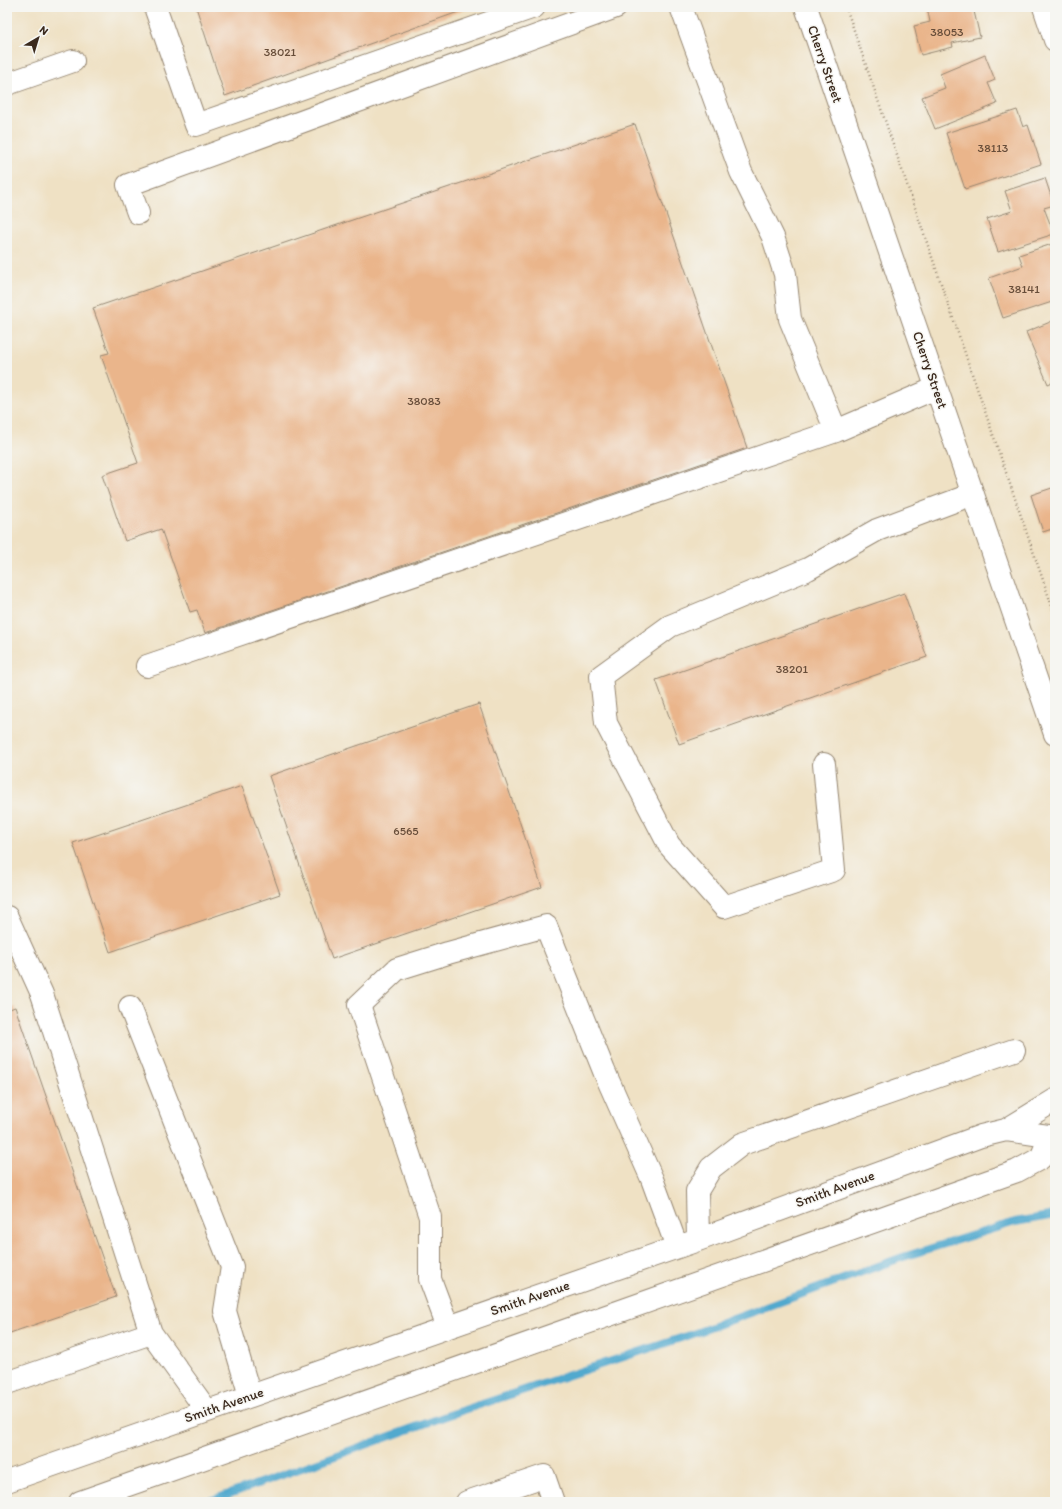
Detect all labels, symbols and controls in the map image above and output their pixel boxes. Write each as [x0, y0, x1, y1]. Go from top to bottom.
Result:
north arrow [18, 18, 58, 58]
text: N [37, 23, 51, 38]
street label: Cherry Street [804, 23, 846, 105]
house number: 38053 [930, 25, 964, 39]
house number: 38021 [264, 45, 297, 59]
house number: 38113 [978, 141, 1009, 155]
house number: 38141 [1008, 282, 1040, 296]
street label: Cherry Street [909, 329, 951, 411]
house number: 38083 [407, 394, 441, 408]
house number: 38201 [776, 662, 809, 676]
house number: 6565 [393, 824, 419, 838]
street label: Smith Avenue [793, 1167, 877, 1211]
street label: Smith Avenue [488, 1276, 572, 1320]
street label: Smith Avenue [182, 1383, 266, 1427]

